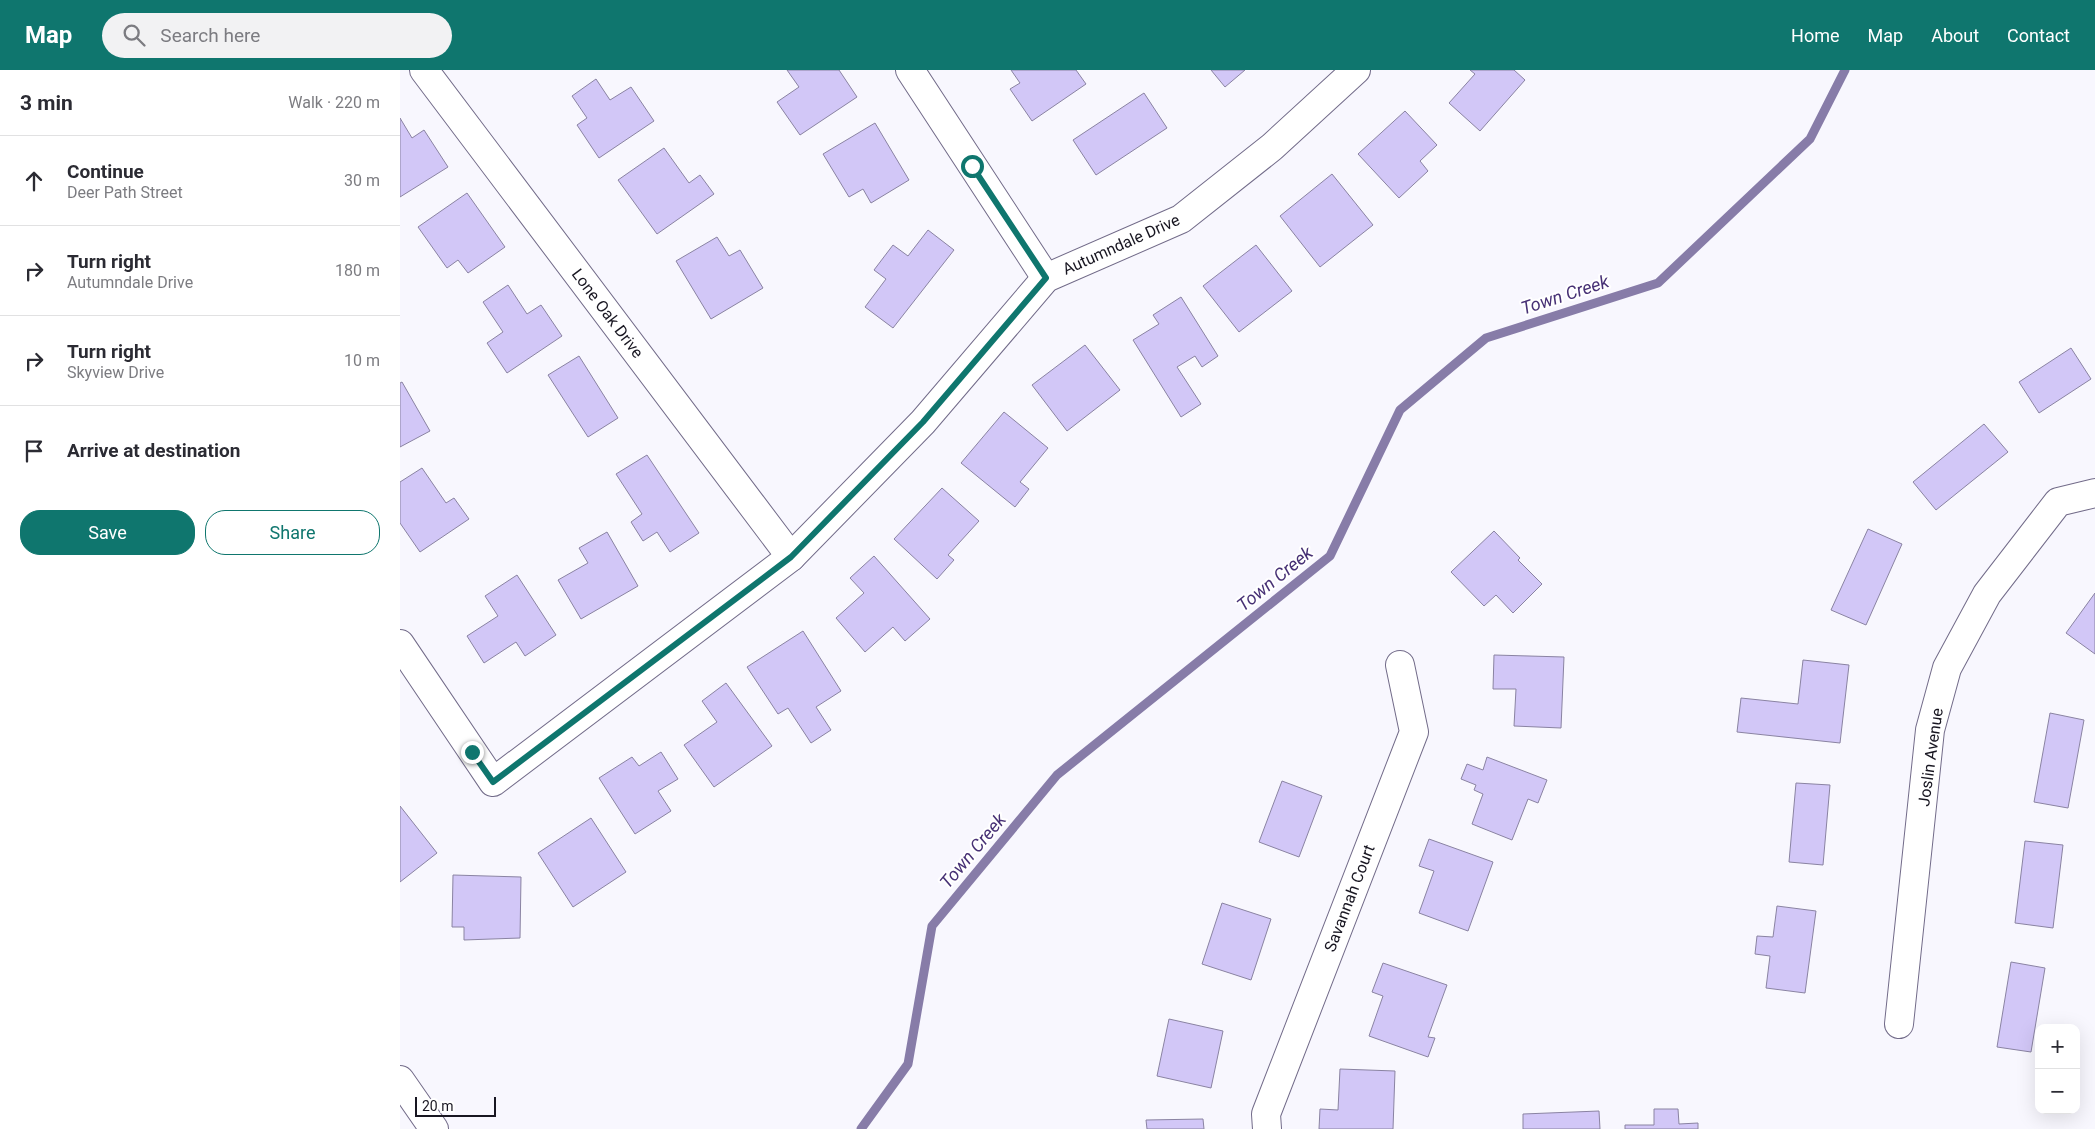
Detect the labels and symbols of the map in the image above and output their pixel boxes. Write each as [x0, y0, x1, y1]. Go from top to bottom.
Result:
route start [961, 155, 984, 178]
street label: Autumndale Drive [1060, 210, 1183, 279]
street label: Lone Oak Drive [568, 265, 647, 362]
water label: Town Creek [1518, 270, 1613, 319]
water label: Town Creek [1233, 541, 1318, 615]
street label: Joslin Avenue [1914, 707, 1947, 807]
route end [461, 741, 484, 764]
water label: Town Creek [935, 808, 1011, 892]
street label: Savannah Court [1320, 842, 1379, 954]
scale bar [415, 1094, 496, 1117]

